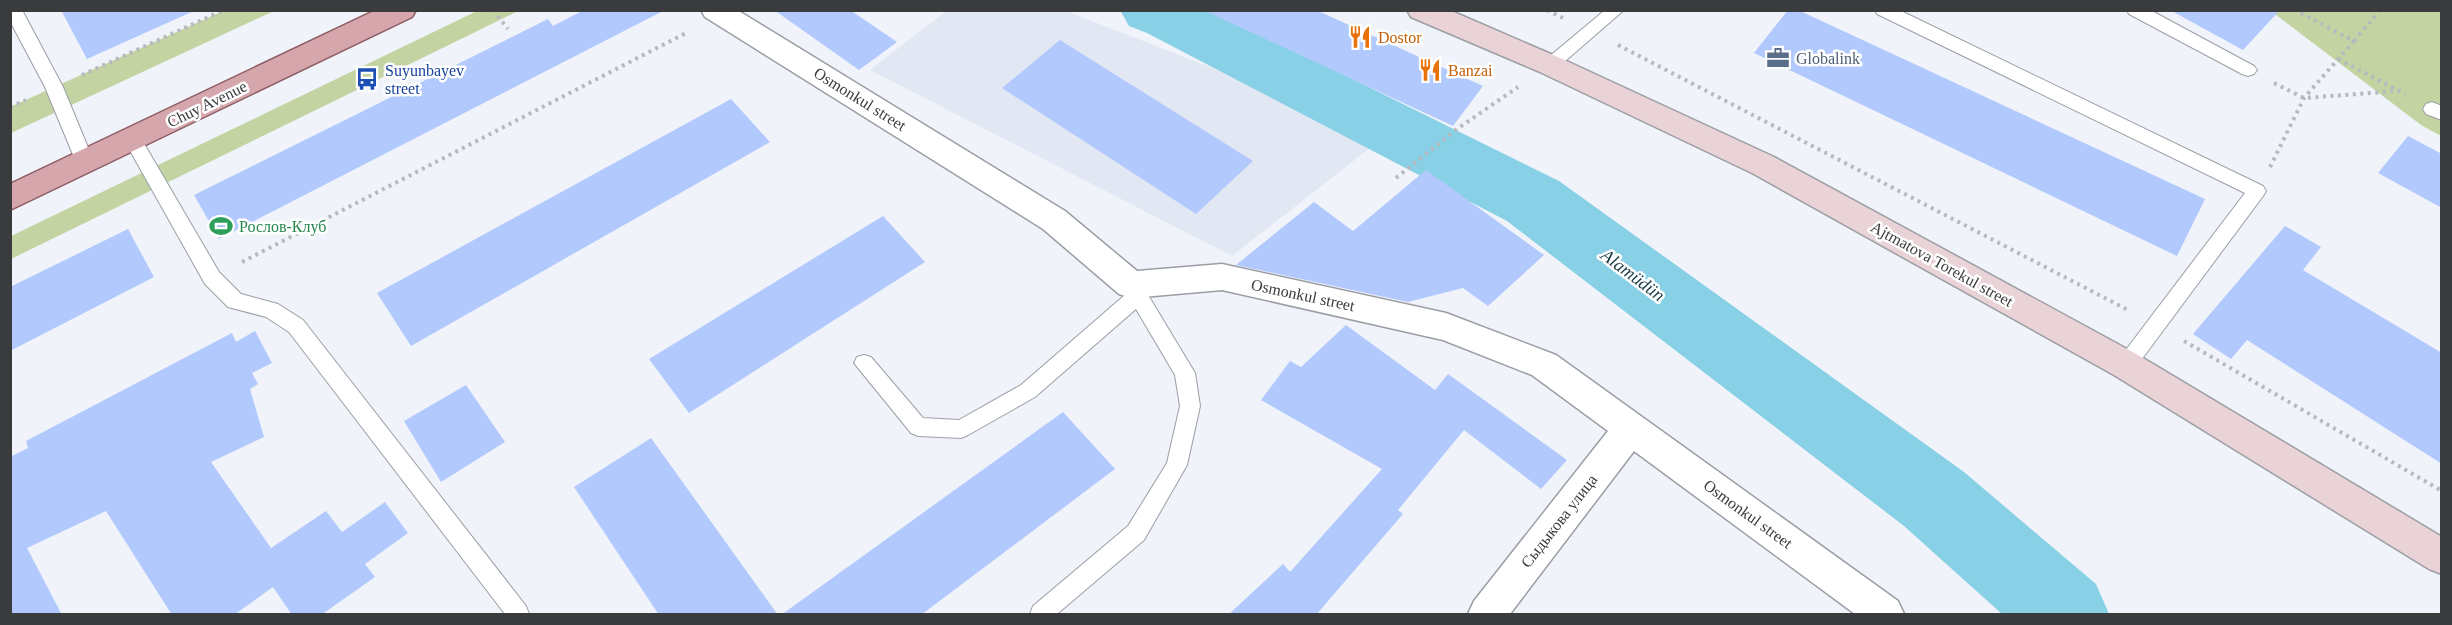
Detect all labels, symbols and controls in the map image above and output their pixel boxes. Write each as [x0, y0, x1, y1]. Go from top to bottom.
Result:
restaurant icon: Dostor [1347, 24, 1373, 50]
place label: Dostor [1378, 29, 1422, 46]
office icon: Globalink [1765, 45, 1791, 71]
place label: Globalink [1796, 50, 1860, 67]
restaurant icon: Banzai [1417, 57, 1443, 83]
place label: Suyunbayev street [385, 62, 464, 97]
place label: Banzai [1448, 62, 1493, 79]
street label: Osmonkul street [811, 64, 910, 134]
bus stop icon: Suyunbayev street [354, 66, 380, 92]
street label: Chuy Avenue [164, 77, 250, 131]
sports icon: Рослов-Клуб [208, 213, 234, 239]
place label: Рослов-Клуб [239, 218, 326, 236]
street label: Ajtmatova Torekul street [1868, 218, 2016, 311]
water label: Alamüdün [1597, 244, 1669, 305]
street label: Osmonkul street [1250, 276, 1357, 314]
street label: Сыдыкова улица [1517, 471, 1601, 571]
street label: Osmonkul street [1700, 476, 1796, 552]

